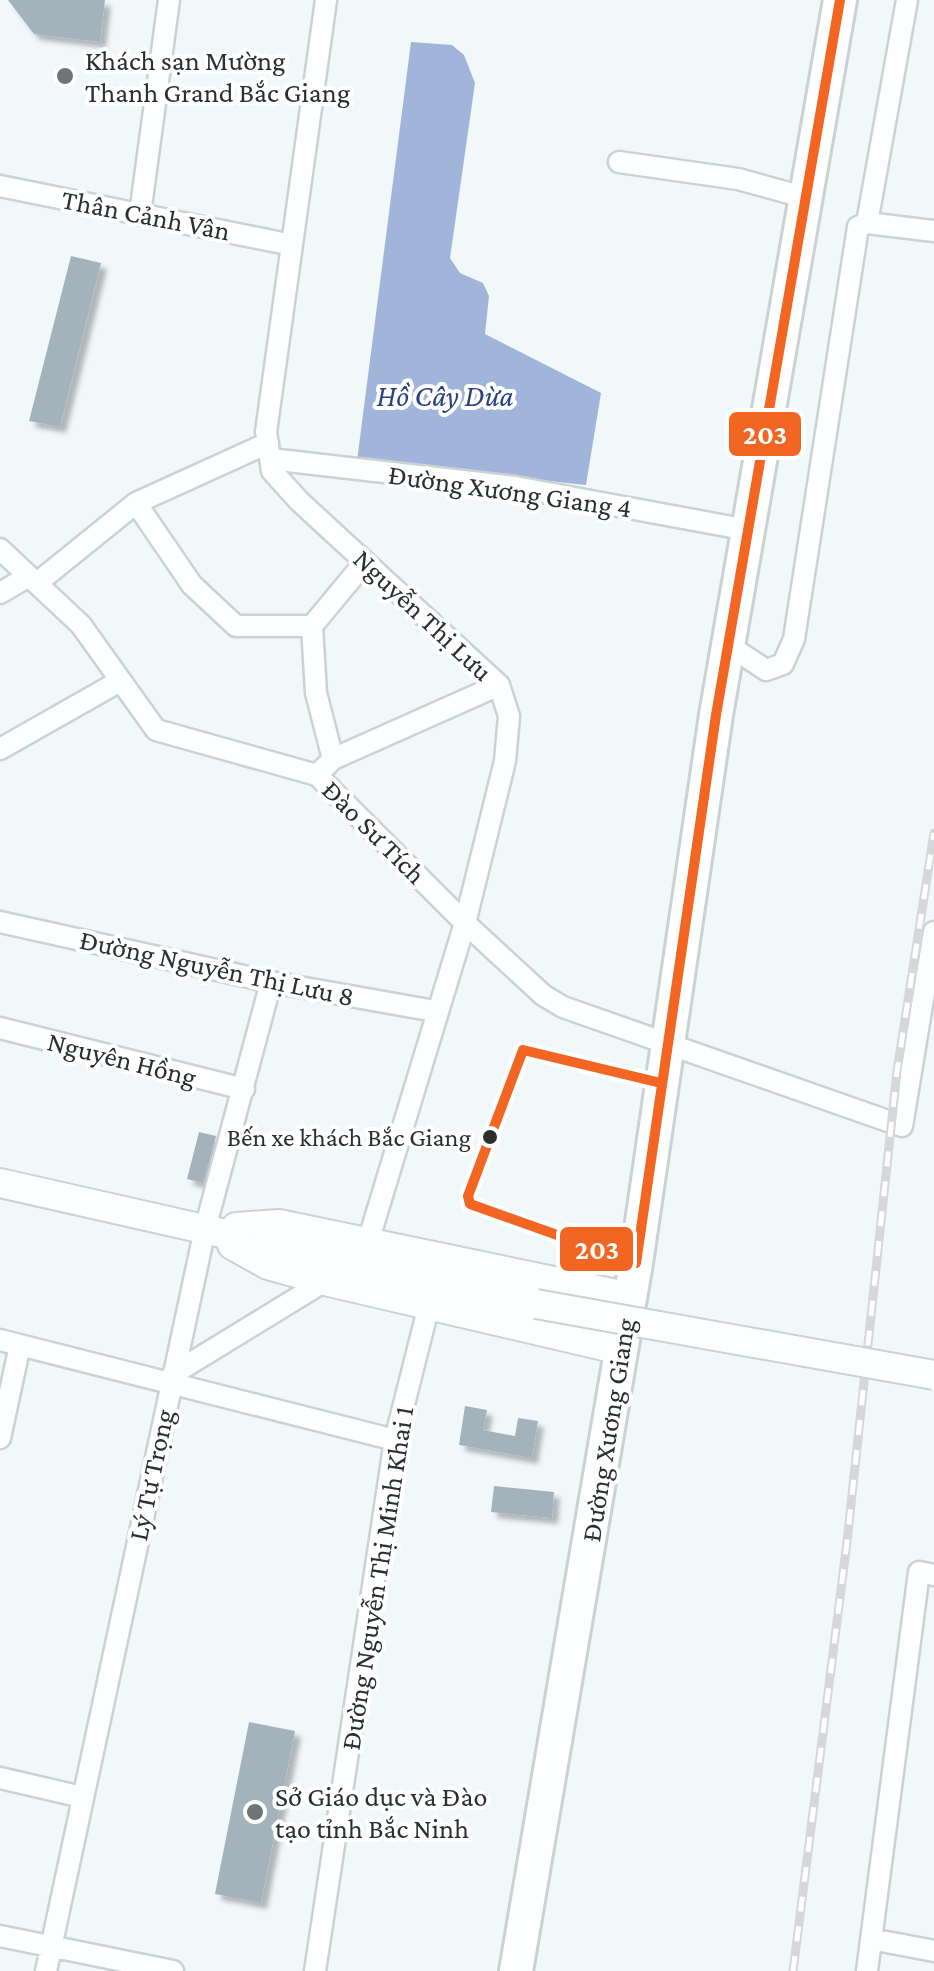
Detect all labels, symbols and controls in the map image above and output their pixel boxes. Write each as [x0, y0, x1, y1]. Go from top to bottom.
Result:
place label: Khách sạn Mường Thanh Grand Bắc Giang [85, 45, 351, 108]
marker: Khách sạn Mường Thanh Grand Bắc Giang [54, 65, 76, 87]
street label: Thân Cảnh Vân [59, 183, 233, 247]
water label: Hồ Cây Dừa [376, 379, 514, 413]
line badge: 203 [727, 410, 803, 458]
text: 203 [743, 419, 787, 450]
street label: Đường Xương Giang 4 [386, 459, 634, 523]
street label: Nguyễn Thị Lưu [347, 543, 499, 687]
street label: Đào Sư Tích [316, 774, 432, 890]
street label: Đường Nguyễn Thị Lưu 8 [77, 924, 357, 1012]
street label: Nguyên Hồng [44, 1026, 200, 1093]
place label: Bến xe khách Bắc Giang [227, 1123, 471, 1152]
marker: Bến xe khách Bắc Giang [480, 1127, 500, 1147]
line badge: 203 [558, 1225, 635, 1273]
text: 203 [575, 1234, 619, 1265]
street label: Đường Xương Giang [575, 1316, 641, 1544]
street label: Đường Nguyễn Thị Minh Khai 1 [334, 1404, 420, 1752]
street label: Lý Tự Trọng [122, 1406, 180, 1544]
place label: Sở Giáo dục và Đào tạo tỉnh Bắc Ninh [275, 1781, 487, 1844]
marker: Sở Giáo dục và Đào tạo tỉnh Bắc Ninh [244, 1801, 266, 1823]

